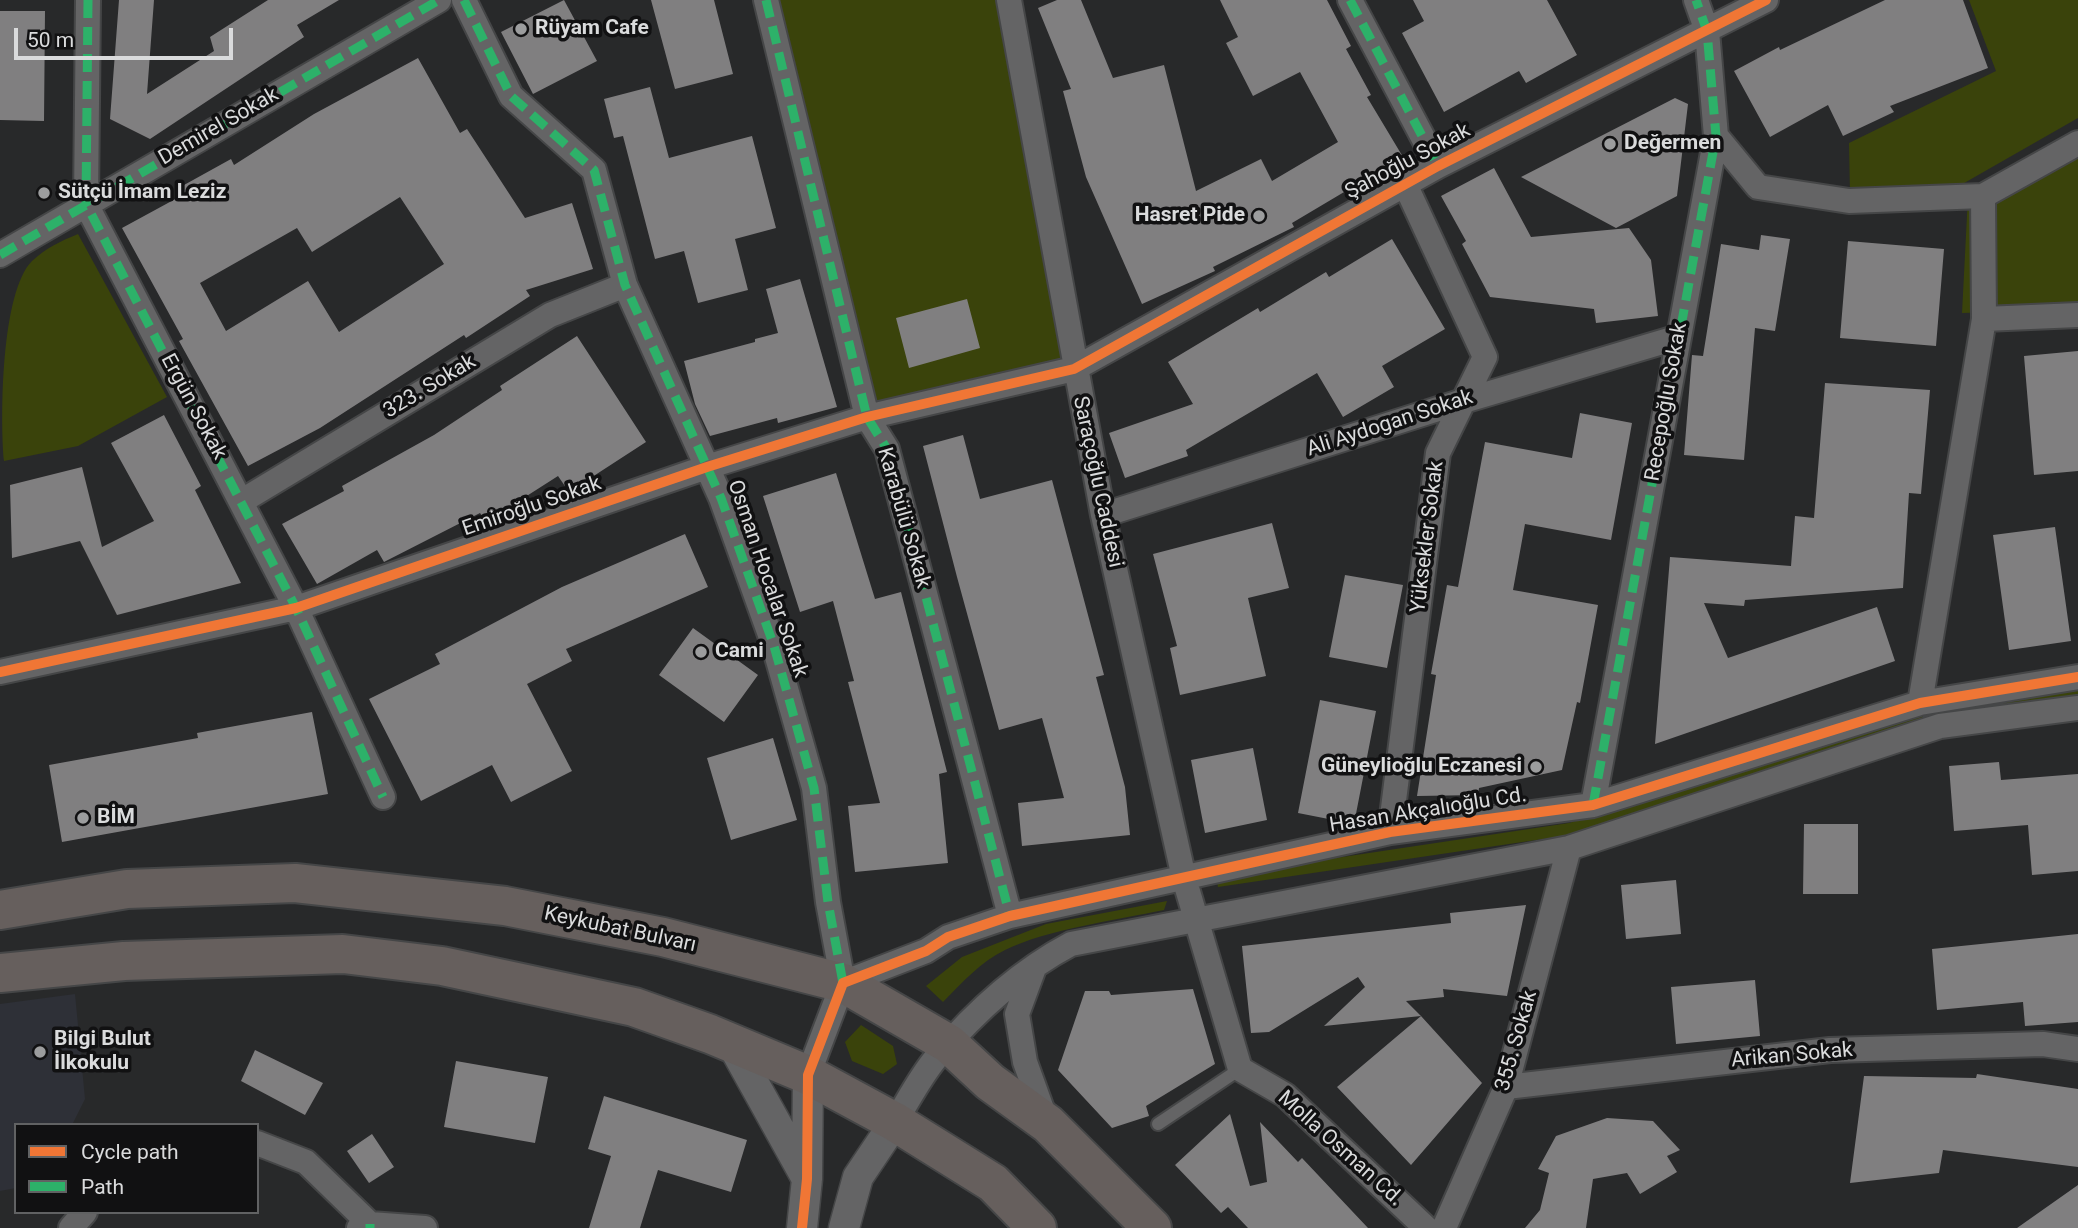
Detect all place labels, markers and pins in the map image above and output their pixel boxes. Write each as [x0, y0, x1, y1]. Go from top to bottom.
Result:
place label: Rüyam Cafe [535, 16, 649, 42]
marker: Rüyam Cafe [513, 21, 529, 37]
place label: Değermen [1624, 131, 1721, 157]
marker: Değermen [1602, 136, 1618, 152]
place label: Sütçü İmam Leziz [58, 180, 226, 206]
marker: Sütçü İmam Leziz [36, 185, 52, 201]
place label: Hasret Pide [1135, 203, 1245, 229]
marker: Hasret Pide [1251, 208, 1267, 224]
place label: Cami [715, 639, 764, 665]
marker: Cami [693, 644, 709, 660]
place label: Güneylioğlu Eczanesi [1321, 754, 1522, 780]
marker: Güneylioğlu Eczanesi [1528, 759, 1544, 775]
place label: BİM [97, 805, 135, 831]
marker: BİM [75, 810, 91, 826]
place label: Bilgi Bulut İlkokulu [54, 1027, 151, 1077]
marker: Bilgi Bulut İlkokulu [32, 1044, 48, 1060]

